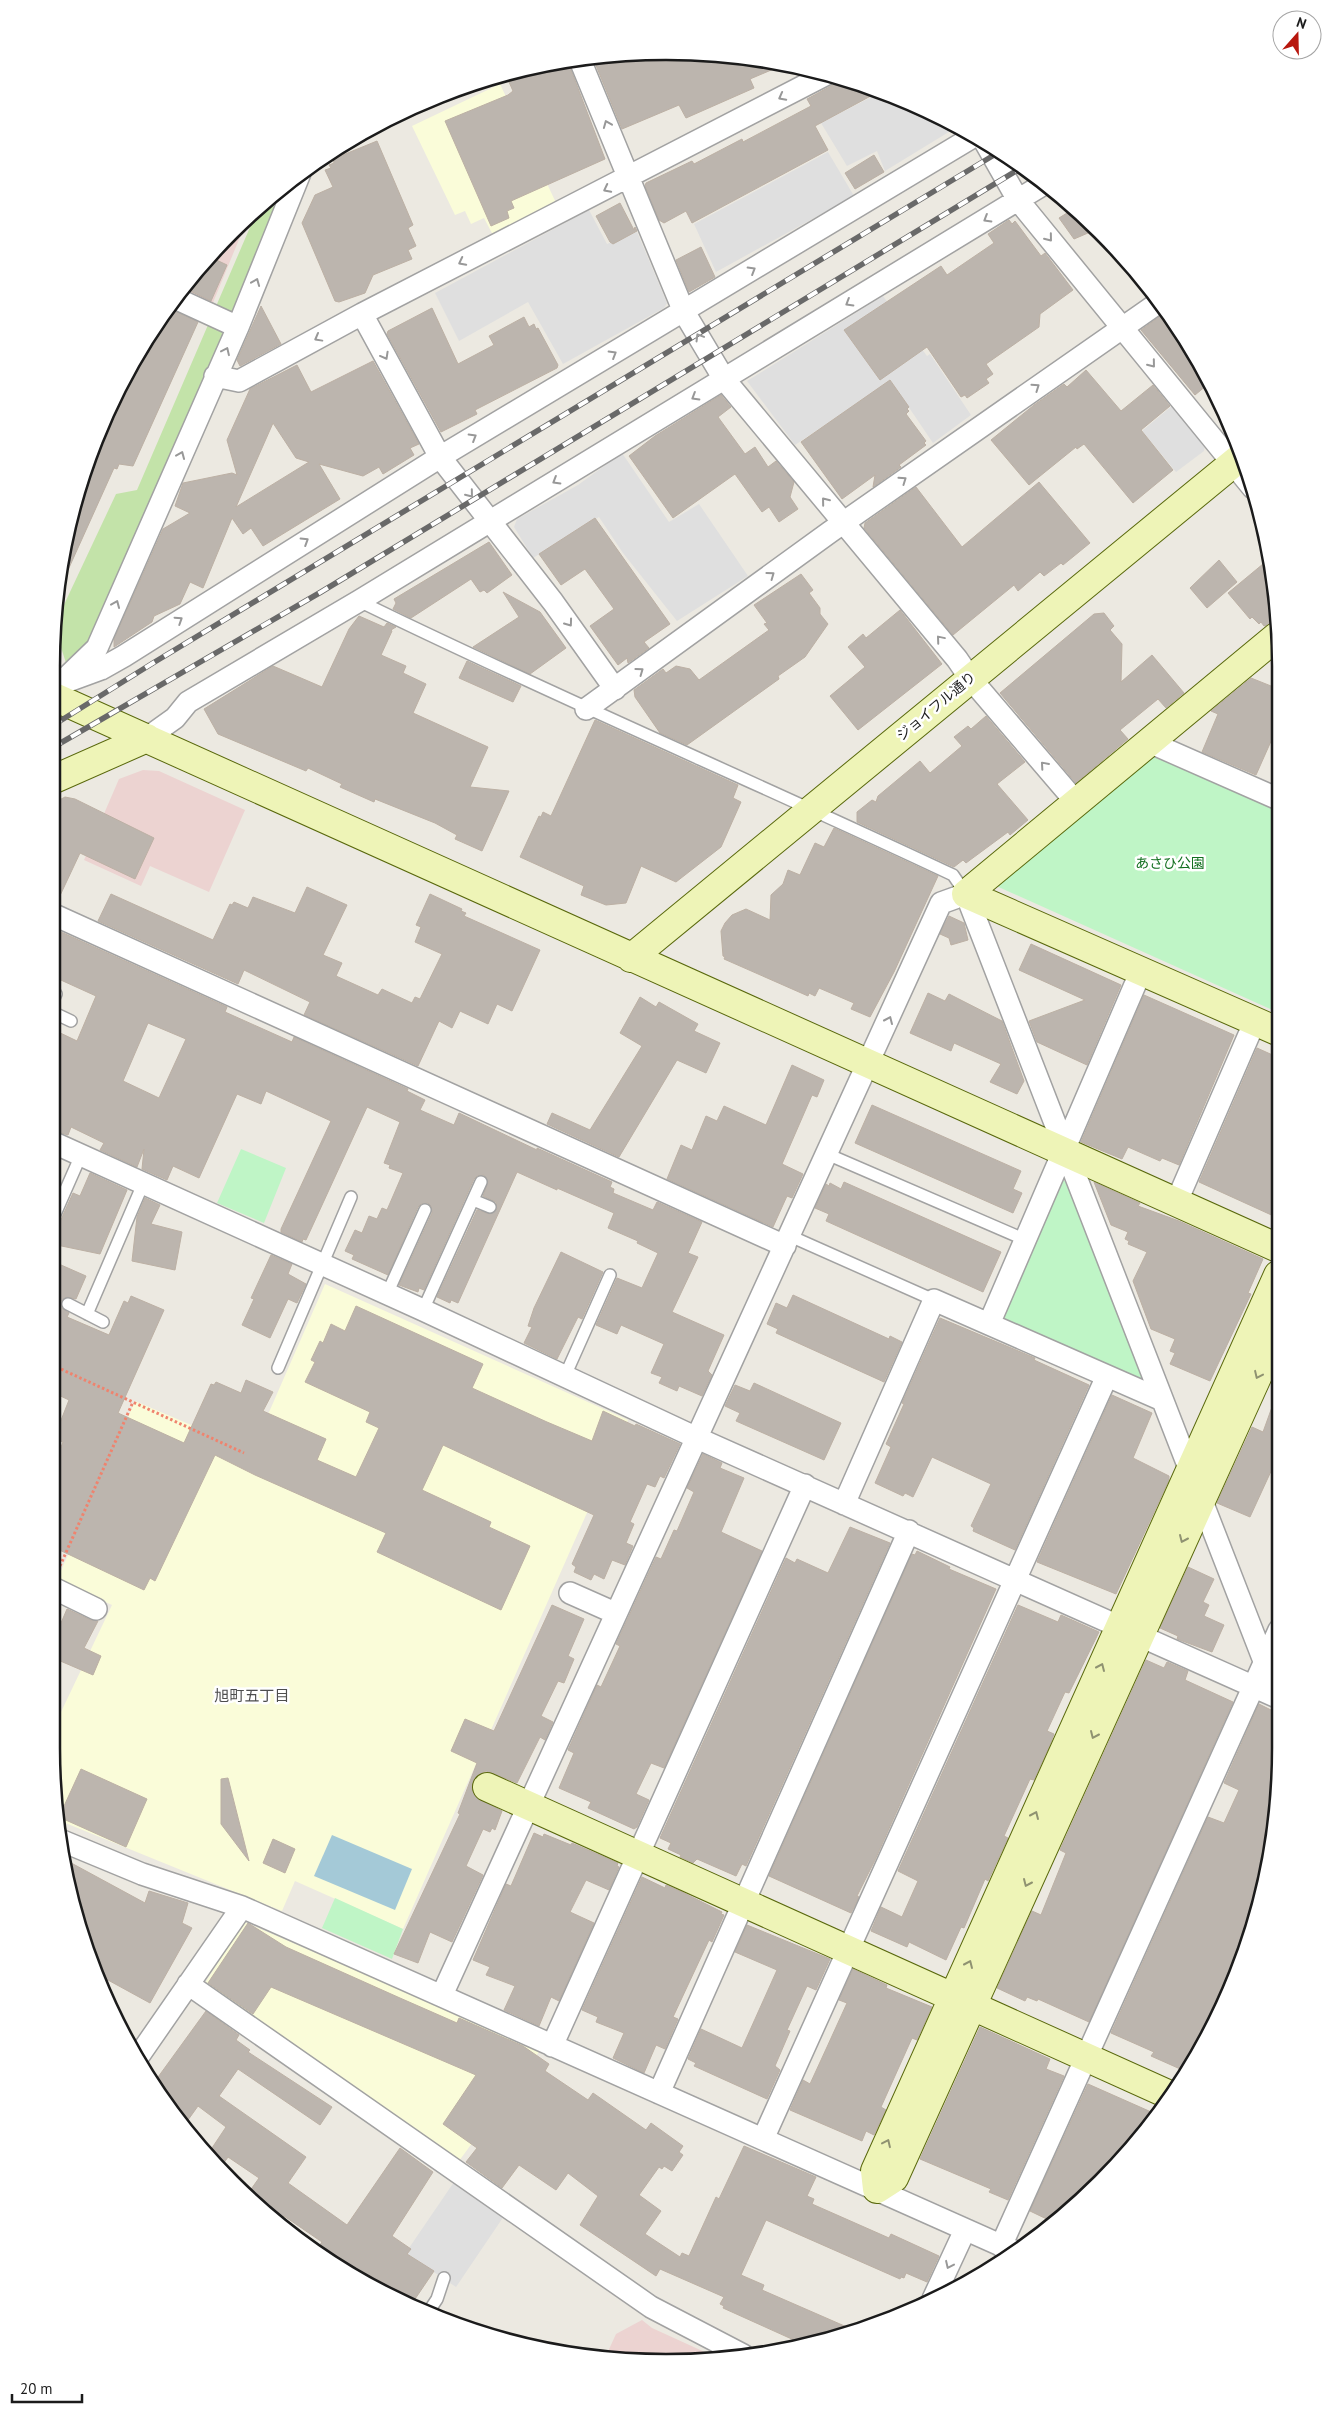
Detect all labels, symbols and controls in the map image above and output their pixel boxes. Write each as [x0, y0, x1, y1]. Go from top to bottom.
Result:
north arrow [1272, 10, 1322, 60]
text: N [1294, 13, 1309, 33]
one-way arrow [778, 91, 787, 101]
one-way arrow [603, 120, 613, 129]
one-way arrow [603, 183, 612, 193]
one-way arrow [984, 212, 993, 222]
one-way arrow [1043, 232, 1051, 241]
one-way arrow [458, 256, 467, 266]
one-way arrow [747, 267, 756, 277]
one-way arrow [250, 278, 260, 286]
one-way arrow [845, 297, 854, 307]
one-way arrow [314, 331, 323, 341]
one-way arrow [696, 334, 706, 343]
one-way arrow [220, 347, 231, 356]
one-way arrow [379, 351, 389, 360]
one-way arrow [608, 351, 617, 361]
one-way arrow [1146, 358, 1155, 367]
one-way arrow [1030, 384, 1040, 393]
one-way arrow [691, 391, 700, 401]
one-way arrow [468, 434, 477, 444]
one-way arrow [175, 451, 185, 459]
one-way arrow [552, 475, 561, 484]
one-way arrow [897, 477, 907, 486]
one-way arrow [465, 489, 474, 498]
one-way arrow [821, 498, 830, 507]
one-way arrow [300, 538, 309, 547]
one-way arrow [765, 572, 775, 581]
one-way arrow [110, 600, 121, 609]
one-way arrow [174, 616, 183, 626]
one-way arrow [563, 618, 572, 627]
one-way arrow [938, 636, 946, 645]
one-way arrow [634, 668, 644, 677]
street label: ジョイフル通り [893, 668, 979, 744]
one-way arrow [1041, 762, 1050, 771]
park label: あさひ公園 [1135, 854, 1205, 872]
one-way arrow [882, 1016, 893, 1025]
one-way arrow [1253, 1370, 1264, 1379]
one-way arrow [1178, 1534, 1189, 1543]
one-way arrow [1094, 1663, 1105, 1672]
district label: 旭町五丁目 [214, 1686, 290, 1705]
one-way arrow [1090, 1730, 1100, 1739]
one-way arrow [1028, 1811, 1039, 1820]
one-way arrow [1023, 1878, 1033, 1887]
one-way arrow [962, 1960, 973, 1969]
one-way arrow [881, 2139, 892, 2148]
one-way arrow [945, 2260, 955, 2269]
scale bar [12, 2372, 82, 2404]
text: 20 m [20, 2379, 53, 2398]

